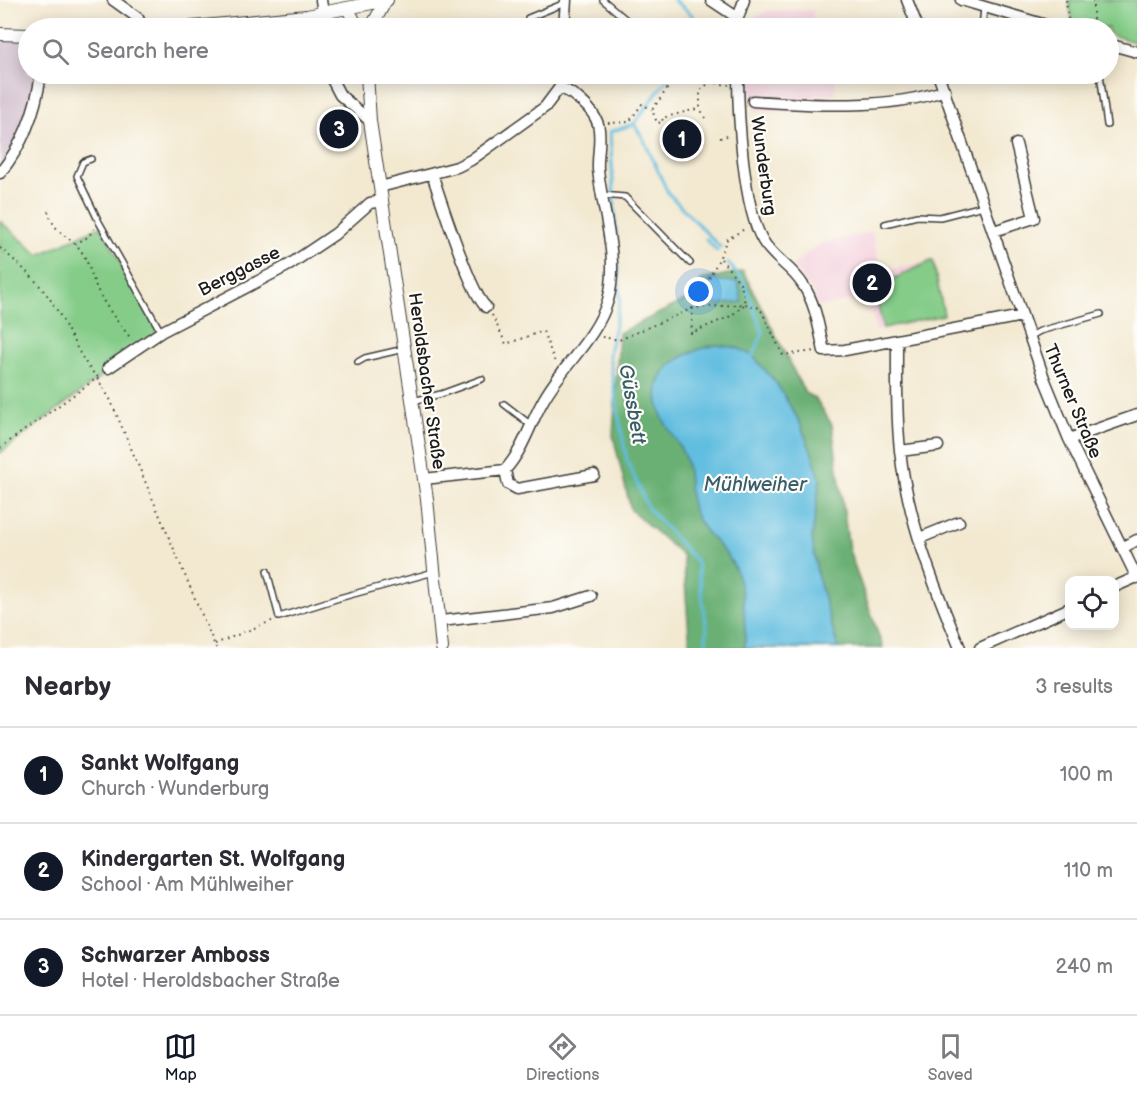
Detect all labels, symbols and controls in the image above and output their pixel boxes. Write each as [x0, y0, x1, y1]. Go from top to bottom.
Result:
search box [18, 18, 1119, 84]
icon: search [39, 35, 72, 68]
text: Search here [87, 38, 209, 65]
pin: 3 [320, 106, 358, 152]
street label: Wunderburg [746, 115, 781, 217]
pin: 1 [662, 116, 702, 162]
street label: Berggasse [195, 242, 284, 301]
pin: 2 [852, 260, 892, 306]
your location [684, 277, 713, 306]
street label: Heroldsbacher Straße [404, 291, 449, 471]
street label: Thurner Straße [1039, 341, 1106, 462]
water label: Güssbett [613, 362, 651, 447]
water label: Mühlweiher [703, 473, 808, 497]
map controls [1065, 576, 1119, 630]
button: locate [1065, 576, 1119, 630]
text: Nearby [24, 672, 111, 703]
text: 3 results [1035, 675, 1113, 699]
text: Sankt Wolfgang [81, 750, 239, 777]
text: 1 [39, 763, 48, 787]
text: 100 m [1060, 763, 1113, 787]
text: Church · Wunderburg [81, 777, 269, 801]
text: Kindergarten St. Wolfgang [81, 846, 345, 873]
text: 2 [38, 859, 49, 883]
text: 110 m [1064, 859, 1113, 883]
text: School · Am Mühlweiher [81, 873, 293, 897]
text: Schwarzer Amboss [81, 942, 270, 969]
text: 3 [38, 955, 49, 979]
text: 240 m [1056, 955, 1113, 979]
text: Hotel · Heroldsbacher Straße [81, 969, 340, 993]
tab: Map [164, 1030, 197, 1085]
tab: Directions [526, 1030, 599, 1085]
tab: Saved [928, 1030, 973, 1085]

